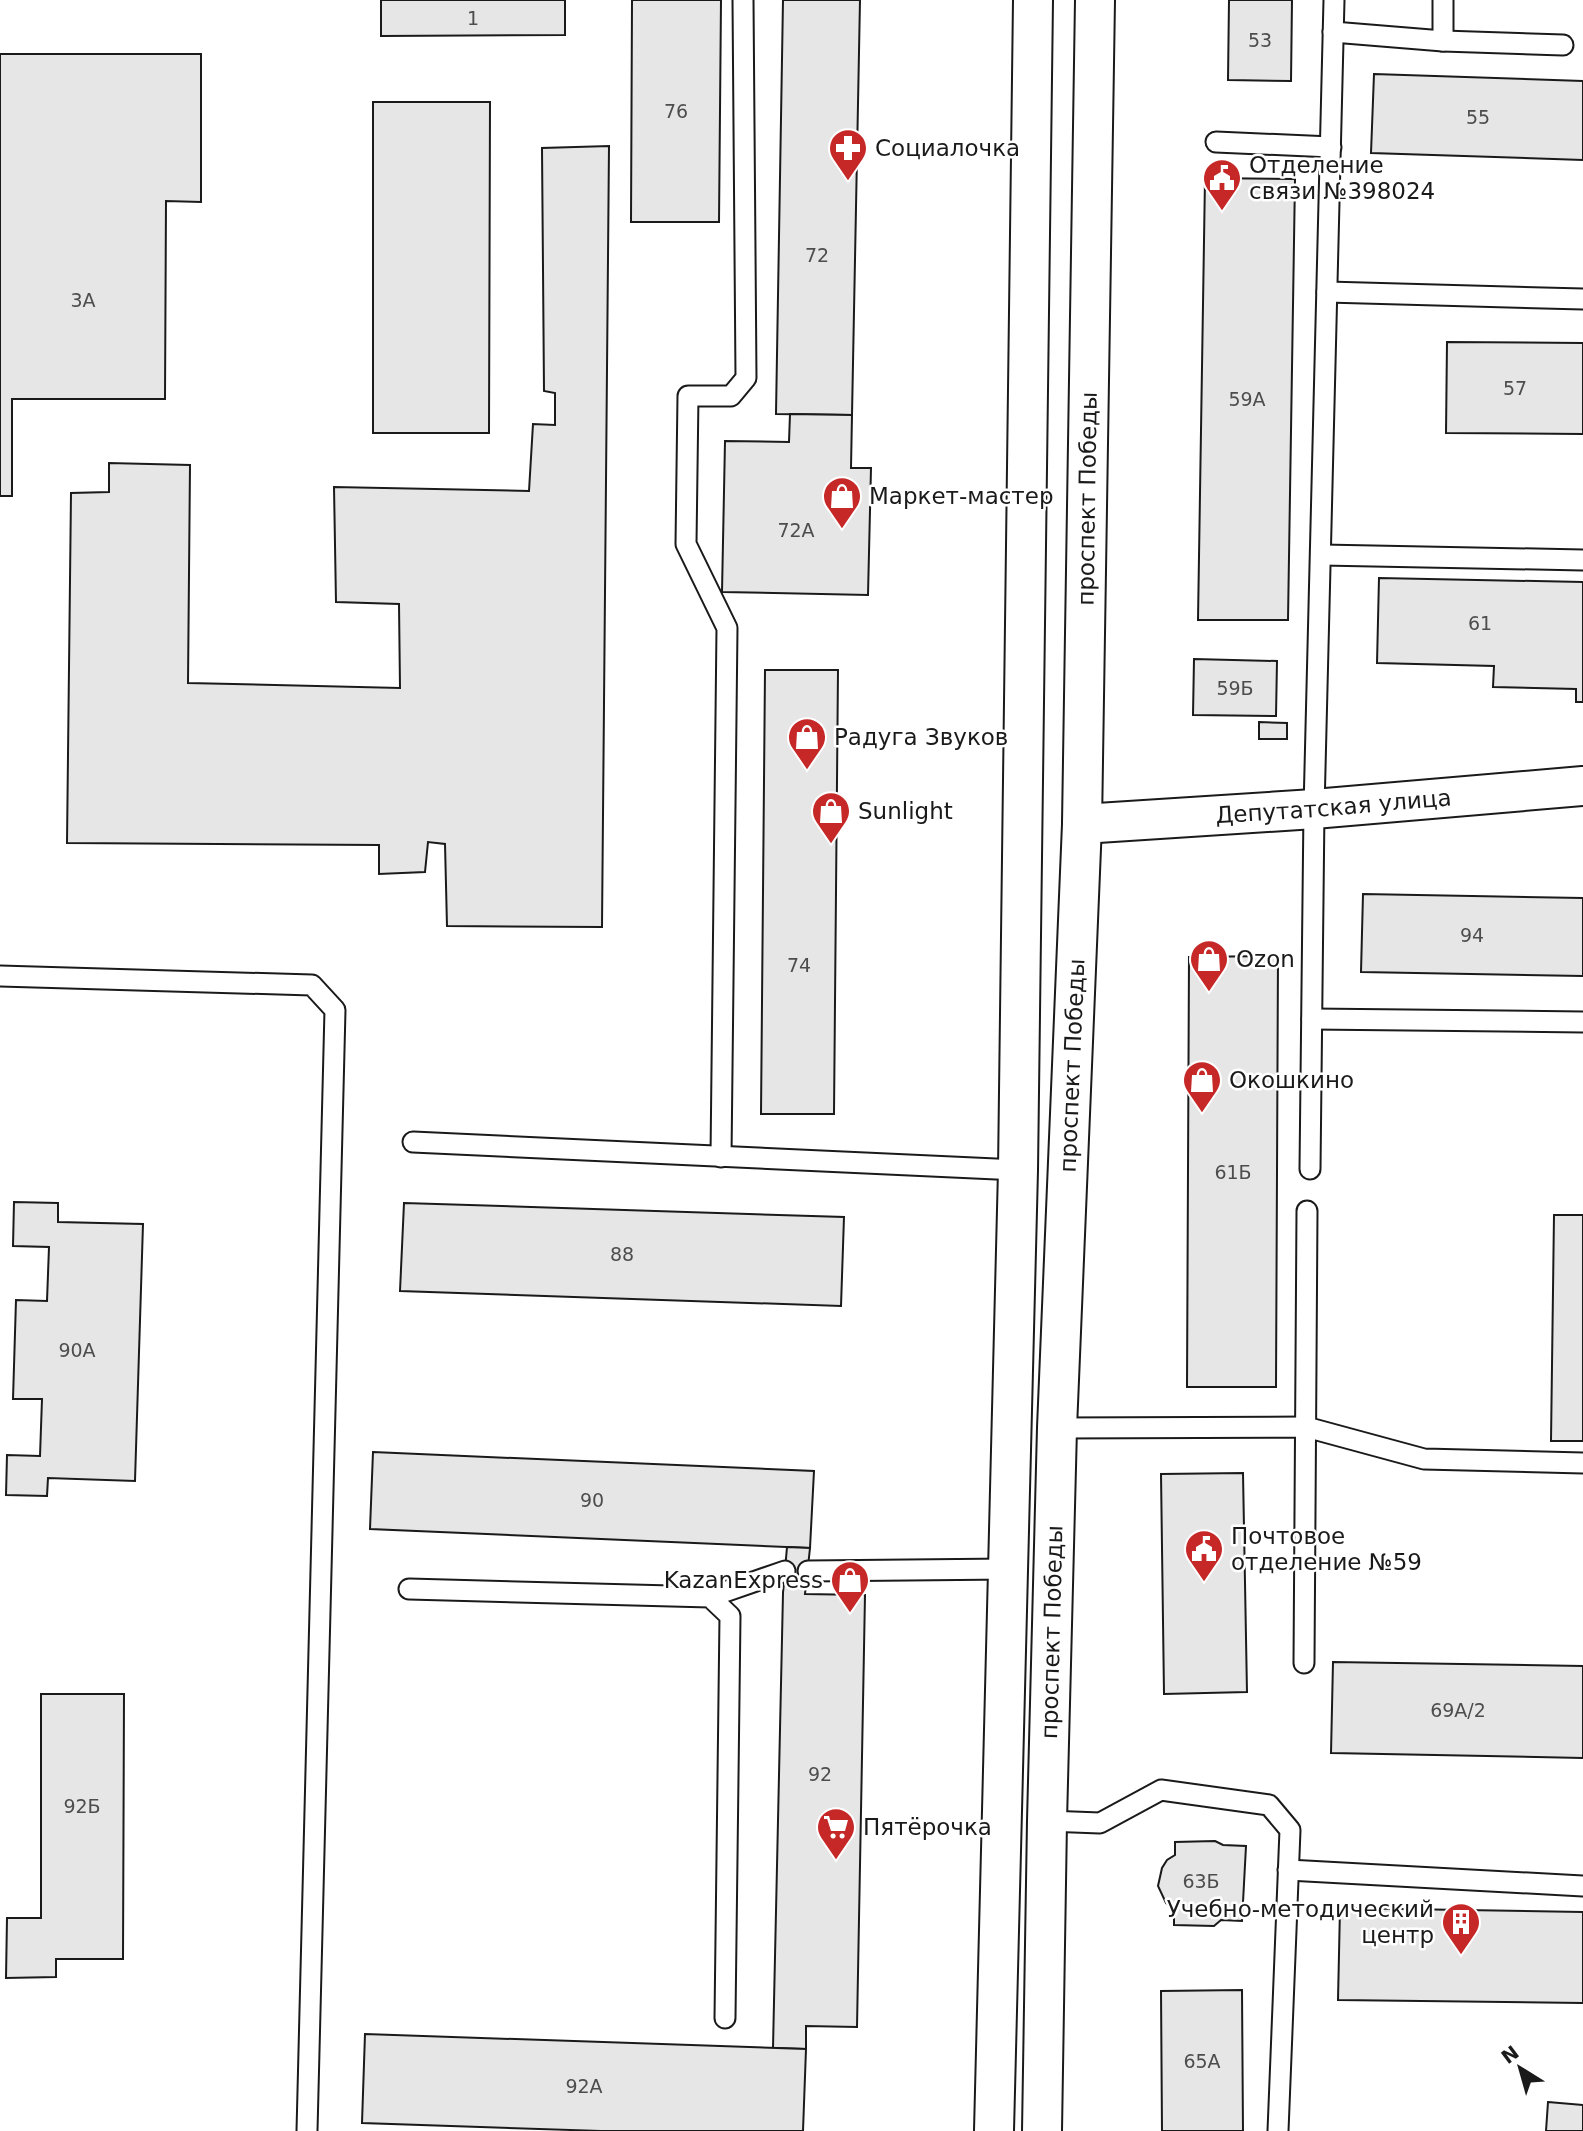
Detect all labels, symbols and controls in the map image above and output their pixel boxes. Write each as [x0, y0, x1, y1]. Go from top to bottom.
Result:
house number: 1 [467, 7, 479, 29]
house number: 53 [1248, 29, 1272, 51]
house number: 76 [664, 100, 688, 122]
house number: 55 [1466, 106, 1490, 128]
pharmacy icon: Социалочка [827, 127, 869, 182]
place label: Социалочка [875, 135, 1020, 161]
place label: Отделение связи №398024 [1249, 152, 1435, 204]
public building icon: Отделение связи №398024 [1201, 157, 1243, 212]
house number: 72 [805, 244, 829, 266]
house number: 3А [70, 289, 96, 311]
house number: 57 [1503, 377, 1527, 399]
house number: 59А [1228, 388, 1266, 410]
street label: проспект Победы [1072, 392, 1102, 606]
shop icon: Маркет-мастер [821, 475, 863, 530]
place label: Маркет-мастер [869, 483, 1054, 509]
house number: 72А [777, 519, 815, 541]
house number: 61 [1468, 612, 1492, 634]
house number: 59Б [1216, 677, 1254, 699]
shop icon: Радуга Звуков [786, 716, 828, 771]
place label: Радуга Звуков [834, 724, 1008, 750]
street label: Депутатская улица [1215, 784, 1452, 828]
shop icon: Sunlight [810, 790, 852, 845]
place label: Sunlight [858, 798, 953, 824]
house number: 94 [1460, 924, 1484, 946]
shop icon: Ozon [1188, 938, 1230, 993]
place label: Ozon [1236, 946, 1295, 972]
house number: 74 [787, 954, 811, 976]
street label: проспект Победы [1055, 958, 1089, 1173]
shop icon: Окошкино [1181, 1059, 1223, 1114]
place label: Окошкино [1229, 1067, 1354, 1093]
house number: 61Б [1214, 1161, 1252, 1183]
house number: 88 [610, 1243, 634, 1265]
house number: 90А [58, 1339, 96, 1361]
house number: 90 [580, 1489, 604, 1511]
place label: Почтовое отделение №59 [1231, 1523, 1422, 1575]
street label: проспект Победы [1036, 1525, 1068, 1739]
public building icon: Почтовое отделение №59 [1183, 1528, 1225, 1583]
shop icon: KazanExpress [829, 1559, 871, 1614]
place label: KazanExpress [664, 1567, 823, 1593]
house number: 69А/2 [1430, 1699, 1486, 1721]
house number: 92 [808, 1763, 832, 1785]
house number: 92Б [63, 1795, 101, 1817]
supermarket icon: Пятёрочка [815, 1806, 857, 1861]
place label: Пятёрочка [863, 1814, 992, 1840]
house number: 63Б [1182, 1870, 1220, 1892]
place label: Учебно-методический центр [1167, 1896, 1434, 1948]
building icon: Учебно-методический центр [1440, 1901, 1482, 1956]
north arrow [1485, 2033, 1555, 2103]
text: N [1497, 2041, 1523, 2068]
house number: 65А [1183, 2050, 1221, 2072]
house number: 92А [565, 2075, 603, 2097]

